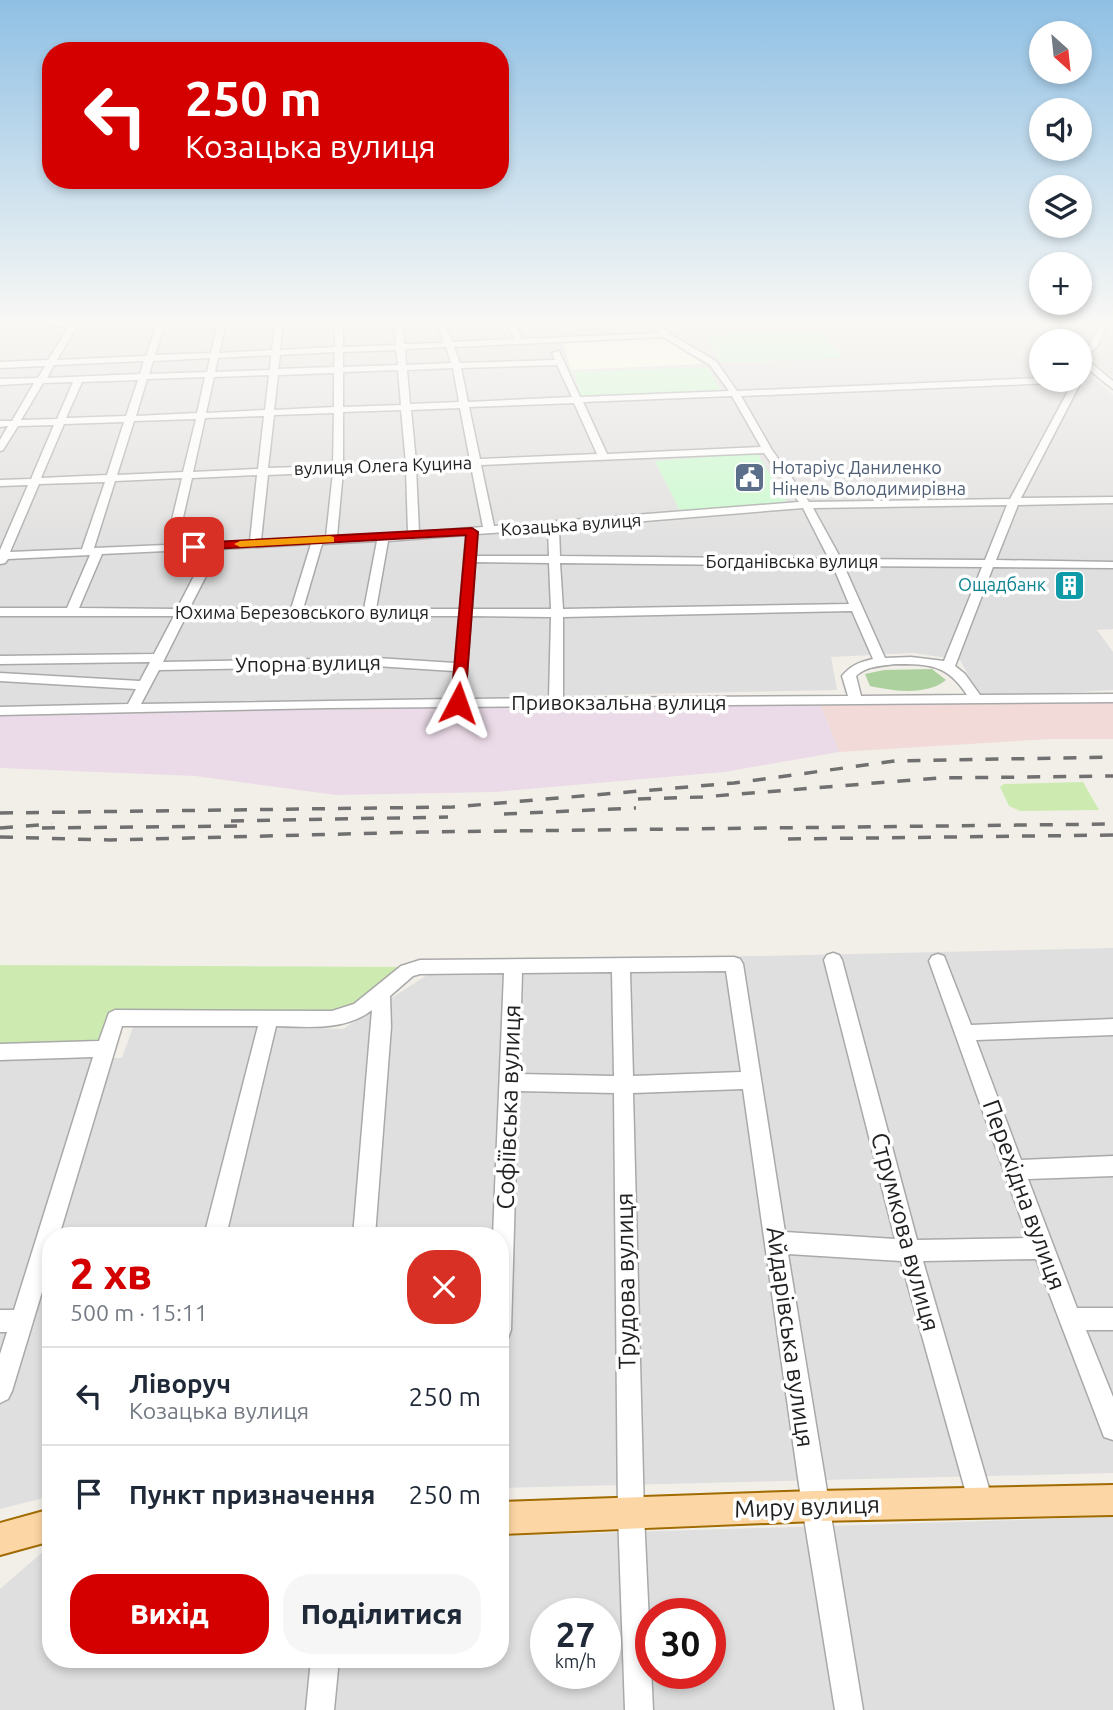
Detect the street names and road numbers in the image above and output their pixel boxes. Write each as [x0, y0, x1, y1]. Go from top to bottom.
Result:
street label: вулиця Олега Куцина [293, 452, 472, 478]
street label: Козацька вулиця [500, 509, 642, 539]
street label: Богданівська вулиця [706, 551, 878, 571]
street label: Юхима Березовського вулиця [175, 602, 429, 622]
street label: Упорна вулиця [235, 650, 381, 676]
street label: Привокзальна вулиця [511, 690, 727, 714]
street label: Софіївська вулиця [491, 1004, 526, 1210]
street label: Перехідна вулиця [978, 1096, 1071, 1294]
street label: Струмкова вулиця [866, 1130, 945, 1334]
street label: Трудова вулиця [610, 1192, 641, 1370]
street label: Айдарівська вулиця [762, 1225, 819, 1449]
street label: Миру вулиця [734, 1490, 880, 1523]

